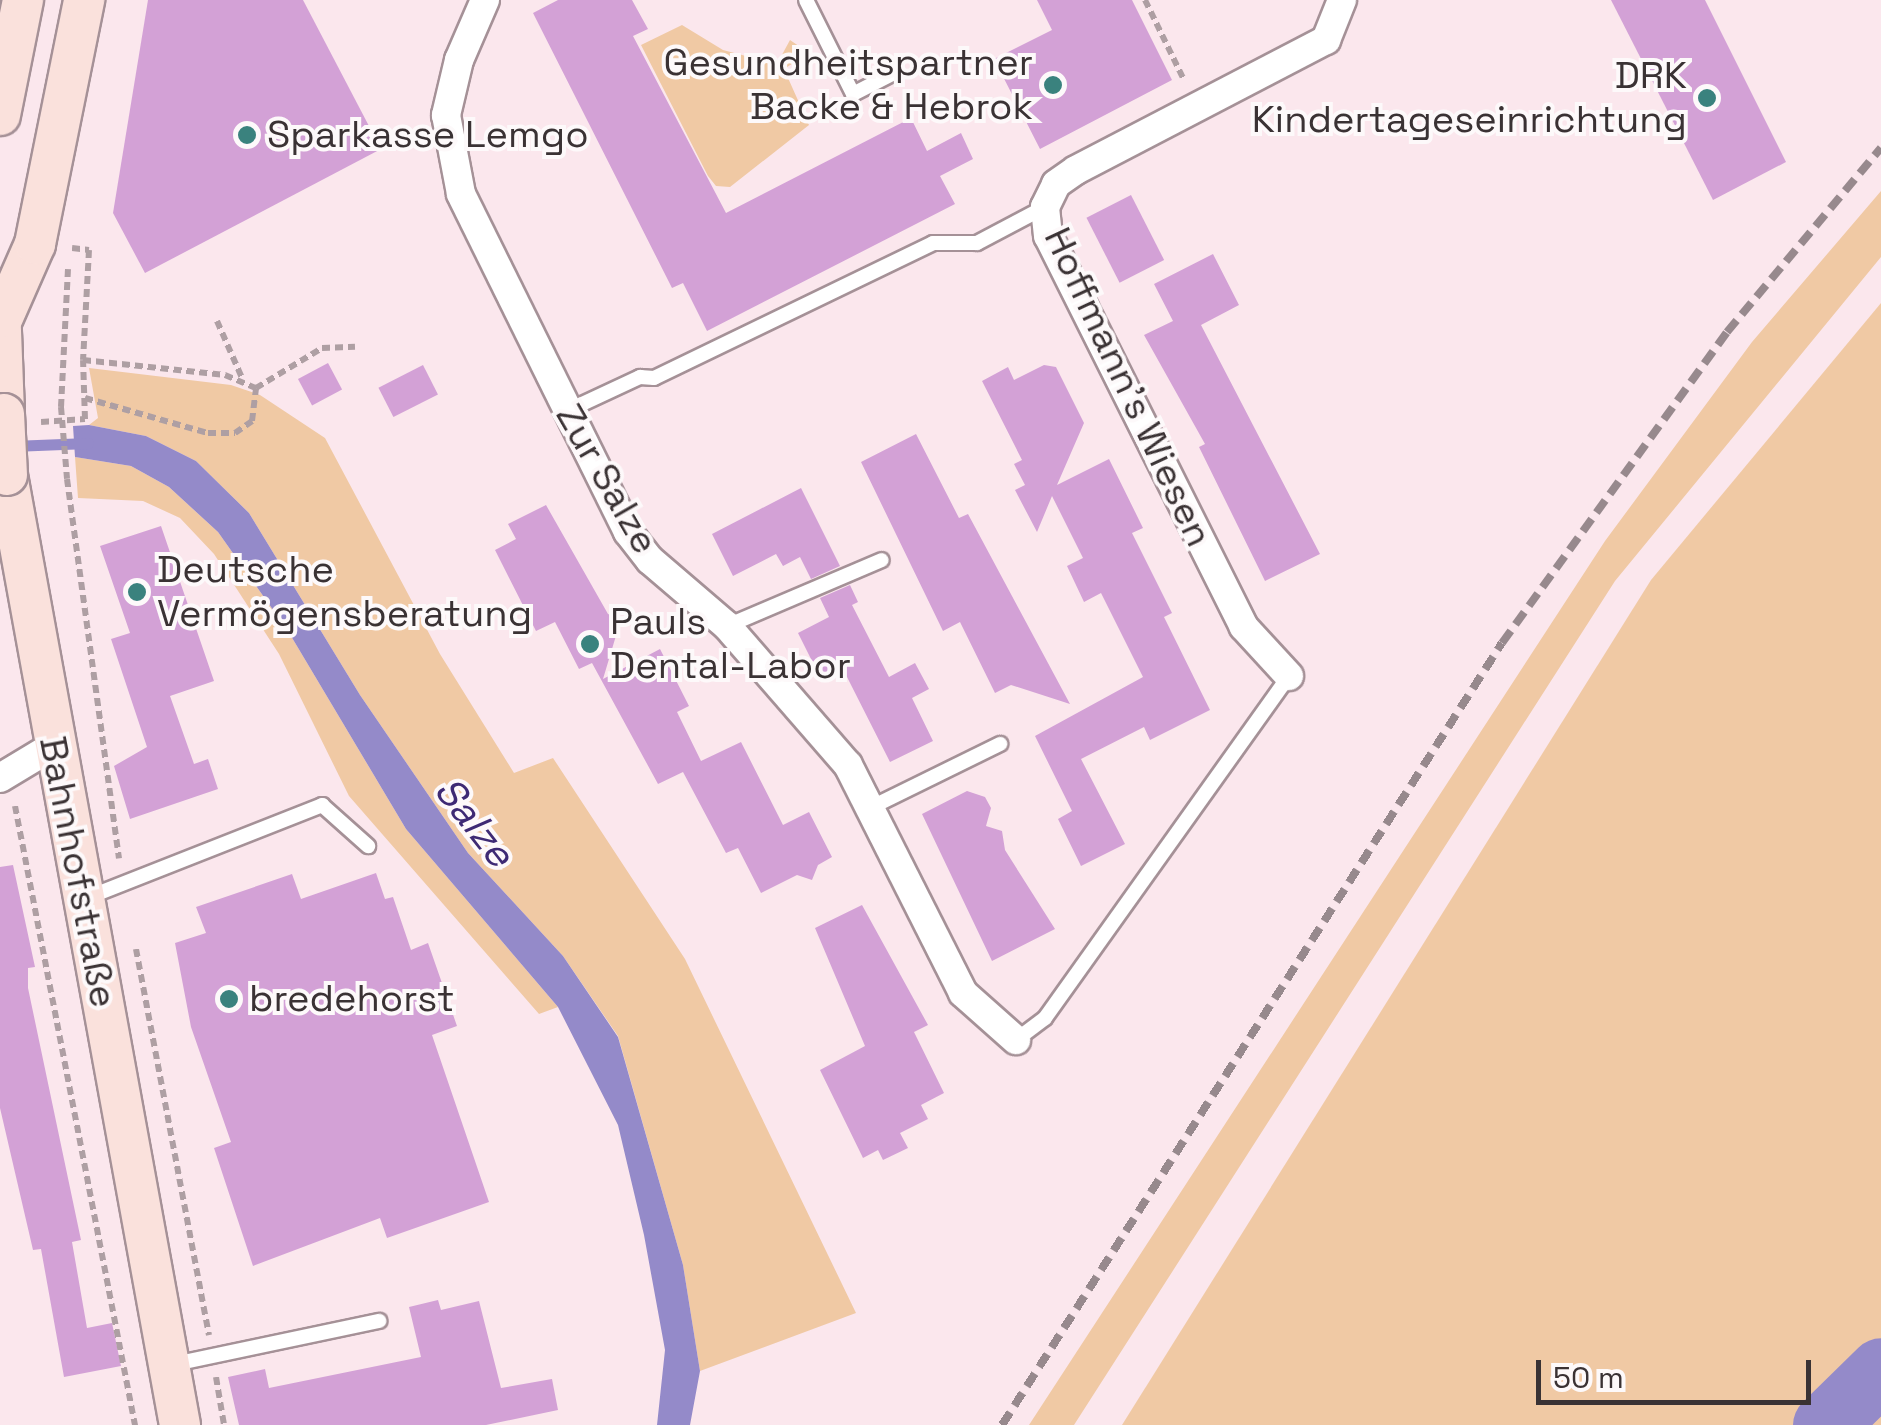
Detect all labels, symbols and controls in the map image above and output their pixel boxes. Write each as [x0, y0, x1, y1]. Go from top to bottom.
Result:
place label: Gesundheitspartner Backe & Hebrok [664, 40, 1033, 130]
place label: DRK Kindertageseinrichtung [1252, 53, 1687, 142]
marker: Gesundheitspartner Backe & Hebrok [1042, 74, 1064, 96]
marker: DRK Kindertageseinrichtung [1696, 87, 1718, 109]
place label: Sparkasse Lemgo [267, 112, 589, 158]
marker: Sparkasse Lemgo [236, 124, 258, 146]
street label: Hoffmann's Wiesen [1034, 220, 1222, 554]
street label: Zur Salze [546, 396, 668, 562]
place label: Deutsche Vermögensberatung [157, 547, 532, 636]
marker: Deutsche Vermögensberatung [126, 581, 148, 603]
place label: Pauls Dental-Labor [610, 599, 851, 688]
marker: Pauls Dental-Labor [579, 633, 601, 655]
street label: Bahnhofstraße [29, 733, 127, 1011]
water label: Salze [424, 767, 524, 877]
place label: bredehorst [249, 976, 454, 1022]
marker: bredehorst [218, 988, 240, 1010]
scale bar [1541, 1340, 1816, 1402]
text: 50 m [1553, 1358, 1624, 1397]

